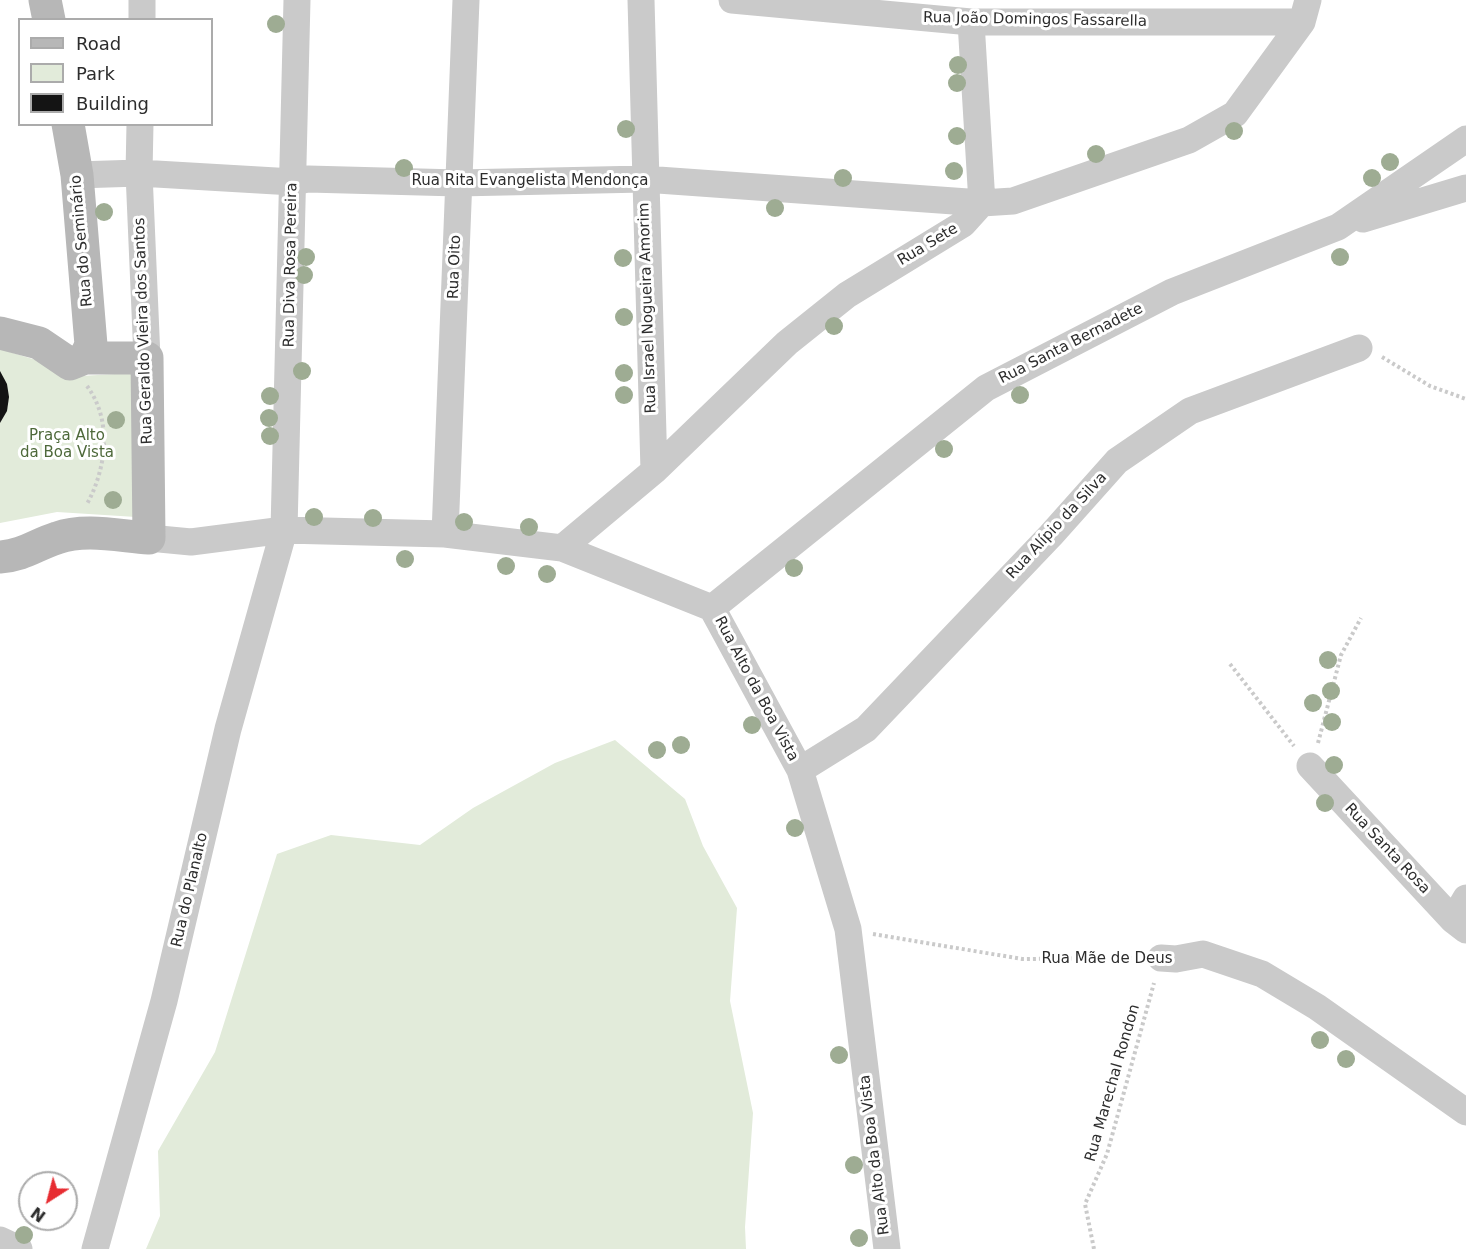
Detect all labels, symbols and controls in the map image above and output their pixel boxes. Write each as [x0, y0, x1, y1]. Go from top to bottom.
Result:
street label: Rua João Domingos Fassarella [923, 9, 1147, 31]
legend [18, 18, 213, 126]
text: Road [76, 33, 121, 54]
text: Park [76, 63, 115, 84]
text: Building [76, 93, 149, 114]
street label: Rua Rita Evangelista Mendonça [412, 172, 648, 190]
street label: Rua do Seminário [67, 174, 97, 308]
street label: Rua Diva Rosa Pereira [281, 182, 301, 348]
street label: Rua Israel Nogueira Amorim [635, 202, 661, 414]
street label: Rua Geraldo Vieira dos Santos [131, 217, 157, 445]
street label: Rua Sete [895, 220, 961, 270]
street label: Rua Oito [445, 235, 465, 299]
street label: Rua Santa Bernadete [996, 300, 1146, 388]
park label: Praça Alto da Boa Vista [20, 427, 114, 462]
street label: Rua Alípio da Silva [1003, 469, 1111, 583]
street label: Rua Alto da Boa Vista [710, 614, 802, 764]
street label: Rua Santa Rosa [1340, 800, 1434, 898]
street label: Rua do Planalto [168, 831, 212, 949]
street label: Rua Mãe de Deus [1042, 950, 1172, 968]
street label: Rua Marechal Rondon [1082, 1002, 1144, 1164]
street label: Rua Alto da Boa Vista [856, 1074, 894, 1236]
north arrow [18, 1171, 78, 1231]
text: N [27, 1203, 49, 1226]

